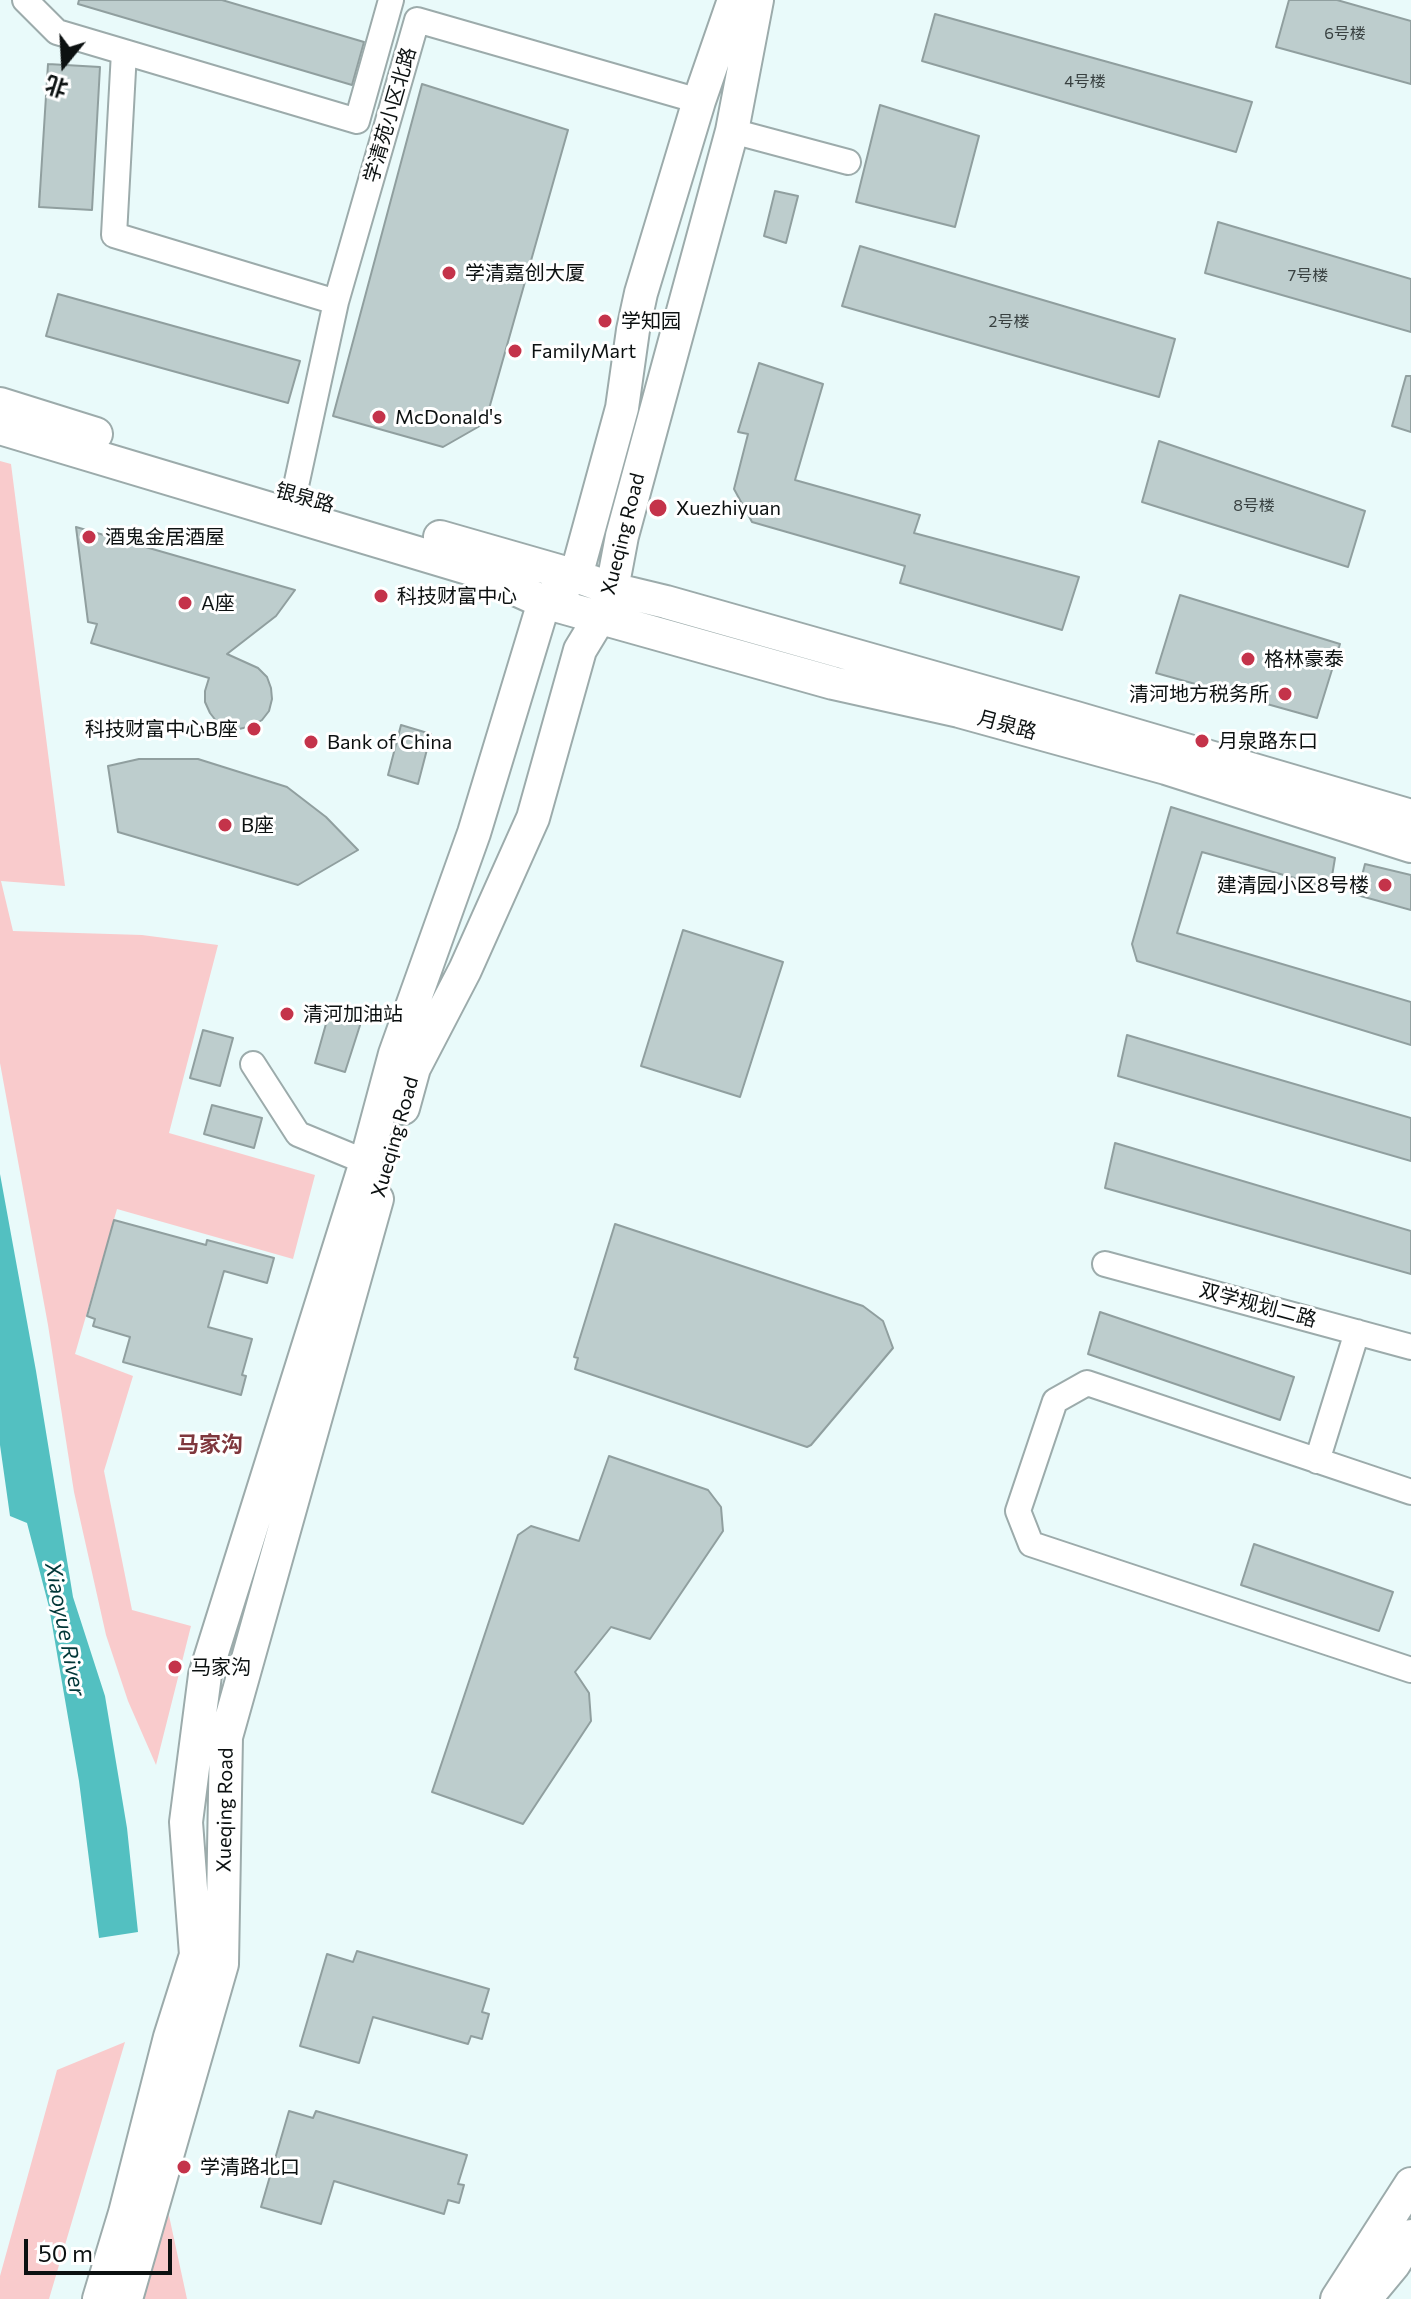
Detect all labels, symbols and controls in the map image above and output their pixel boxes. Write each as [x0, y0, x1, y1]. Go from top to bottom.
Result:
north arrow [24, 24, 104, 104]
house number: 6号楼 [1324, 24, 1366, 44]
street label: 学清苑小区北路 [359, 44, 421, 186]
text: 北 [42, 71, 71, 104]
house number: 4号楼 [1064, 72, 1106, 92]
place label: 学清嘉创大厦 [465, 261, 585, 285]
marker: 学清嘉创大厦 [440, 264, 458, 282]
house number: 7号楼 [1288, 266, 1328, 286]
place label: 学知园 [621, 309, 681, 333]
marker: 学知园 [596, 312, 614, 330]
house number: 2号楼 [989, 312, 1029, 332]
place label: FamilyMart [531, 339, 636, 363]
marker: FamilyMart [506, 342, 524, 360]
place label: McDonald's [395, 405, 502, 429]
marker: McDonald's [370, 408, 388, 426]
street label: Xueqing Road [596, 471, 650, 597]
street label: 银泉路 [273, 478, 337, 518]
place label: Xuezhiyuan [676, 496, 781, 520]
house number: 8号楼 [1233, 496, 1275, 516]
marker: Xuezhiyuan [647, 497, 669, 519]
place label: 酒鬼金居酒屋 [105, 525, 225, 549]
marker: 酒鬼金居酒屋 [80, 528, 98, 546]
place label: 科技财富中心 [397, 584, 517, 608]
marker: 科技财富中心 [372, 587, 390, 605]
place label: A座 [201, 591, 235, 615]
marker: A座 [176, 594, 194, 612]
place label: 格林豪泰 [1264, 647, 1344, 671]
marker: 格林豪泰 [1239, 650, 1257, 668]
place label: 清河地方税务所 [1129, 682, 1269, 706]
marker: 清河地方税务所 [1276, 685, 1294, 703]
street label: 月泉路 [975, 706, 1039, 744]
place label: 科技财富中心B座 [85, 717, 238, 741]
marker: 科技财富中心B座 [245, 720, 263, 738]
place label: 月泉路东口 [1218, 729, 1318, 753]
place label: Bank of China [327, 730, 452, 754]
marker: 月泉路东口 [1193, 732, 1211, 750]
marker: Bank of China [302, 733, 320, 751]
place label: B座 [241, 813, 274, 837]
marker: B座 [216, 816, 234, 834]
place label: 建清园小区8号楼 [1217, 873, 1369, 897]
marker: 建清园小区8号楼 [1376, 876, 1394, 894]
place label: 清河加油站 [303, 1002, 403, 1026]
marker: 清河加油站 [278, 1005, 296, 1023]
street label: Xueqing Road [366, 1074, 424, 1200]
street label: 双学规划二路 [1197, 1278, 1319, 1332]
district label: 马家沟 [177, 1432, 243, 1458]
water label: Xiaoyue River [39, 1560, 91, 1698]
place label: 马家沟 [191, 1655, 251, 1679]
marker: 马家沟 [166, 1658, 184, 1676]
street label: Xueqing Road [212, 1747, 238, 1873]
place label: 学清路北口 [200, 2155, 300, 2179]
marker: 学清路北口 [175, 2158, 193, 2176]
scale bar [28, 2223, 176, 2273]
text: 50 m [38, 2238, 93, 2267]

